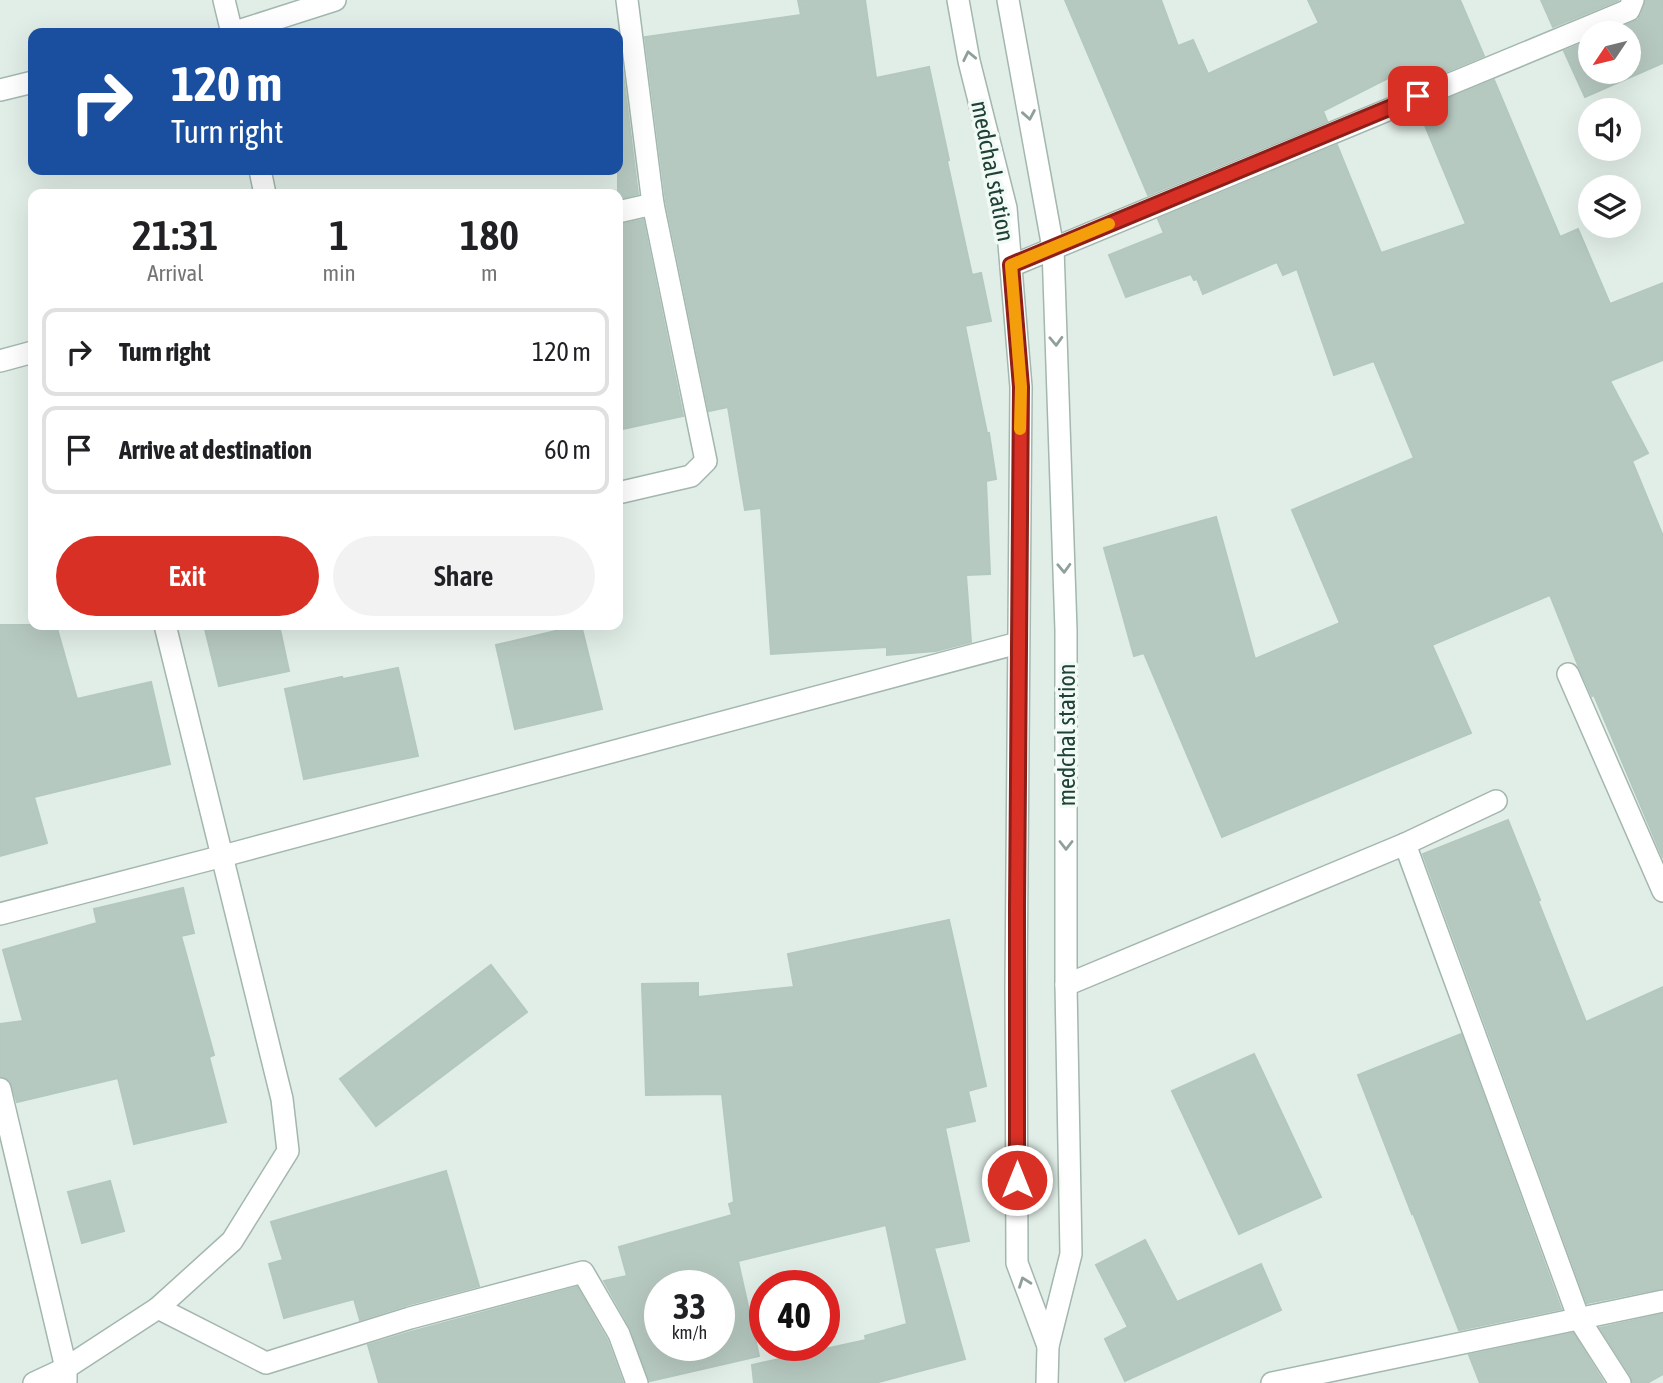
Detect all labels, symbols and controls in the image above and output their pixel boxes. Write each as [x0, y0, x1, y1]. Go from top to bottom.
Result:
north arrow [1578, 21, 1642, 84]
map controls [1578, 21, 1641, 238]
one-way arrow [962, 50, 977, 62]
text: 120 m [171, 55, 282, 111]
icon: right [56, 56, 147, 147]
pin [1388, 66, 1448, 126]
icon: arrive [1399, 77, 1437, 115]
street label: medchal station [966, 98, 1020, 244]
button: sound [1578, 98, 1641, 161]
one-way arrow [1021, 109, 1036, 121]
text: Turn right [171, 113, 284, 150]
button: layers [1578, 175, 1641, 238]
text: 21:31 [132, 211, 219, 259]
text: 1 [329, 211, 349, 259]
text: 180 [460, 211, 519, 259]
text: Arrival [147, 260, 203, 286]
text: min [323, 260, 356, 286]
text: m [481, 260, 498, 286]
icon: right [60, 333, 98, 371]
one-way arrow [1049, 335, 1064, 346]
text: Turn right [119, 337, 210, 367]
text: 120 m [532, 337, 591, 367]
icon: arrive [60, 431, 98, 469]
text: Arrive at destination [119, 435, 312, 465]
text: 60 m [544, 435, 591, 465]
button: Exit [56, 536, 319, 616]
button: Share [333, 536, 595, 616]
one-way arrow [1056, 563, 1071, 574]
street label: medchal station [1053, 664, 1080, 806]
one-way arrow [1058, 840, 1074, 850]
position arrow [980, 1143, 1054, 1217]
speed limit sign: 40 [749, 1270, 840, 1361]
one-way arrow [1019, 1276, 1033, 1288]
text: 33 [673, 1286, 706, 1326]
text: km/h [672, 1322, 707, 1343]

